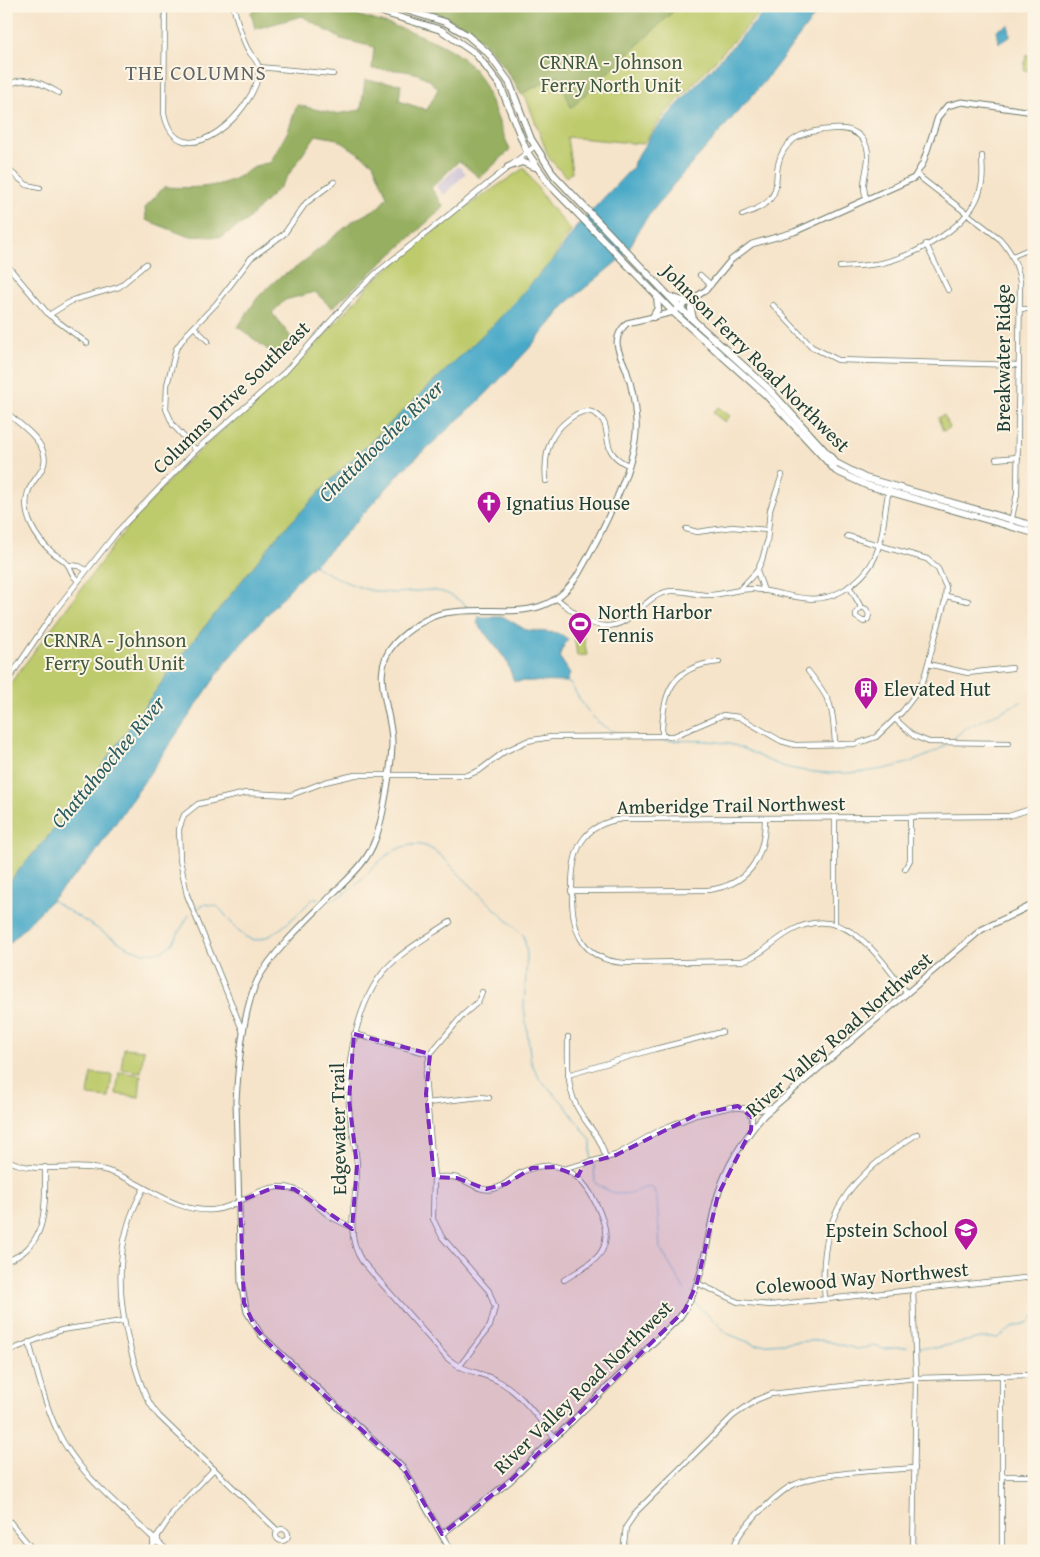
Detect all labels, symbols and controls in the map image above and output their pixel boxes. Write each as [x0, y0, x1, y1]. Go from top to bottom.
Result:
park label: CRNRA - Johnson Ferry North Unit [539, 47, 683, 99]
district label: THE COLUMNS [125, 57, 267, 88]
street label: Johnson Ferry Road Northwest [653, 255, 857, 458]
street label: Breakwater Ridge [988, 284, 1017, 432]
street label: Columns Drive Southeast [145, 313, 316, 480]
water label: Chattahoochee River [311, 372, 451, 509]
place label: Ignatius House [506, 488, 630, 517]
church icon: Ignatius House [476, 490, 502, 524]
place label: North Harbor Tennis [598, 597, 712, 649]
sports icon: North Harbor Tennis [567, 611, 593, 645]
park label: CRNRA - Johnson Ferry South Unit [43, 625, 187, 677]
place label: Elevated Hut [884, 674, 991, 703]
building icon: Elevated Hut [853, 676, 879, 710]
water label: Chattahoochee River [43, 688, 173, 835]
street label: Amberidge Trail Northwest [616, 788, 846, 821]
street label: River Valley Road Northwest [739, 944, 938, 1123]
street label: Edgewater Trail [322, 1062, 353, 1196]
place label: Epstein School [826, 1215, 948, 1244]
school or university icon: Epstein School [953, 1217, 979, 1251]
street label: Colewood Way Northwest [754, 1254, 970, 1301]
street label: River Valley Road Northwest [487, 1293, 679, 1480]

